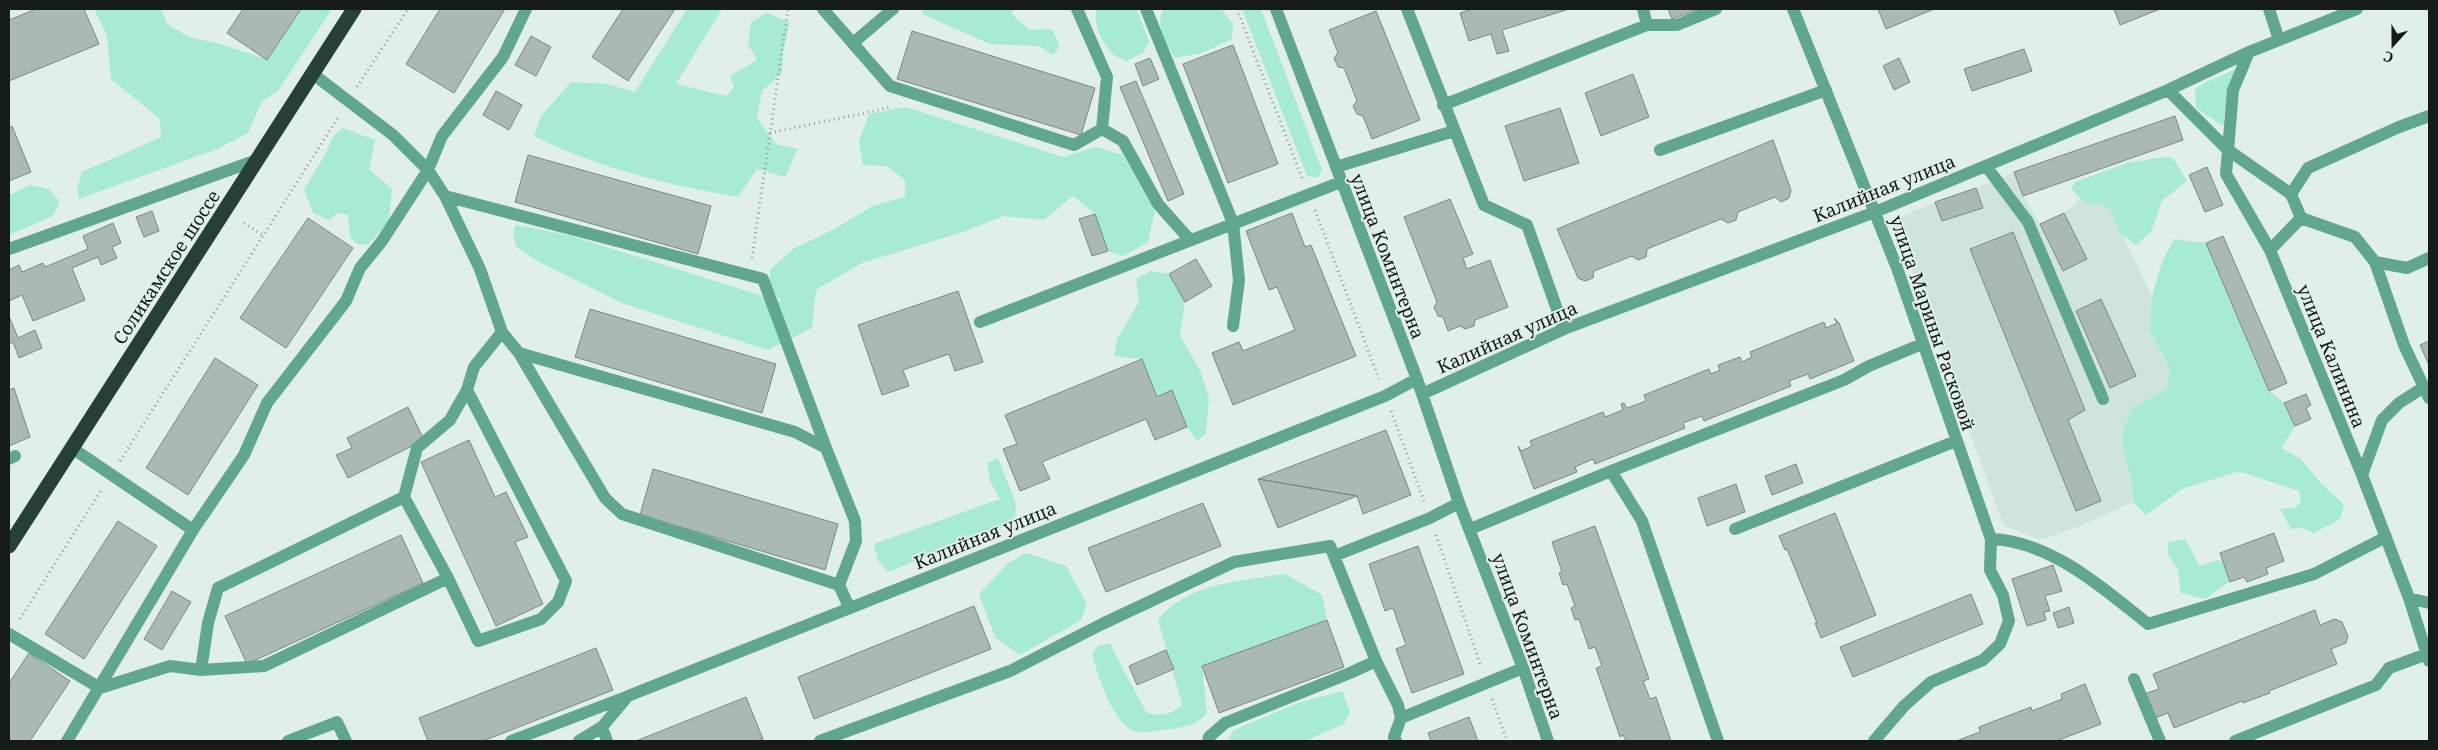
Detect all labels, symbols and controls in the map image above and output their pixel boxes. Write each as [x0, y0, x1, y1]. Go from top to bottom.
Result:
north arrow [2368, 20, 2418, 70]
text: С [2380, 47, 2396, 68]
street label: Калийная улица [1809, 149, 1959, 227]
street label: улица Коминтерна [1345, 170, 1431, 342]
street label: Соликамское шоссе [107, 185, 225, 349]
street label: улица Марины Расковой [1885, 212, 1981, 434]
street label: улица Калинина [2292, 281, 2372, 431]
street label: Калийная улица [1433, 295, 1581, 379]
street label: Калийная улица [910, 496, 1060, 574]
street label: улица Коминтерна [1487, 550, 1569, 722]

